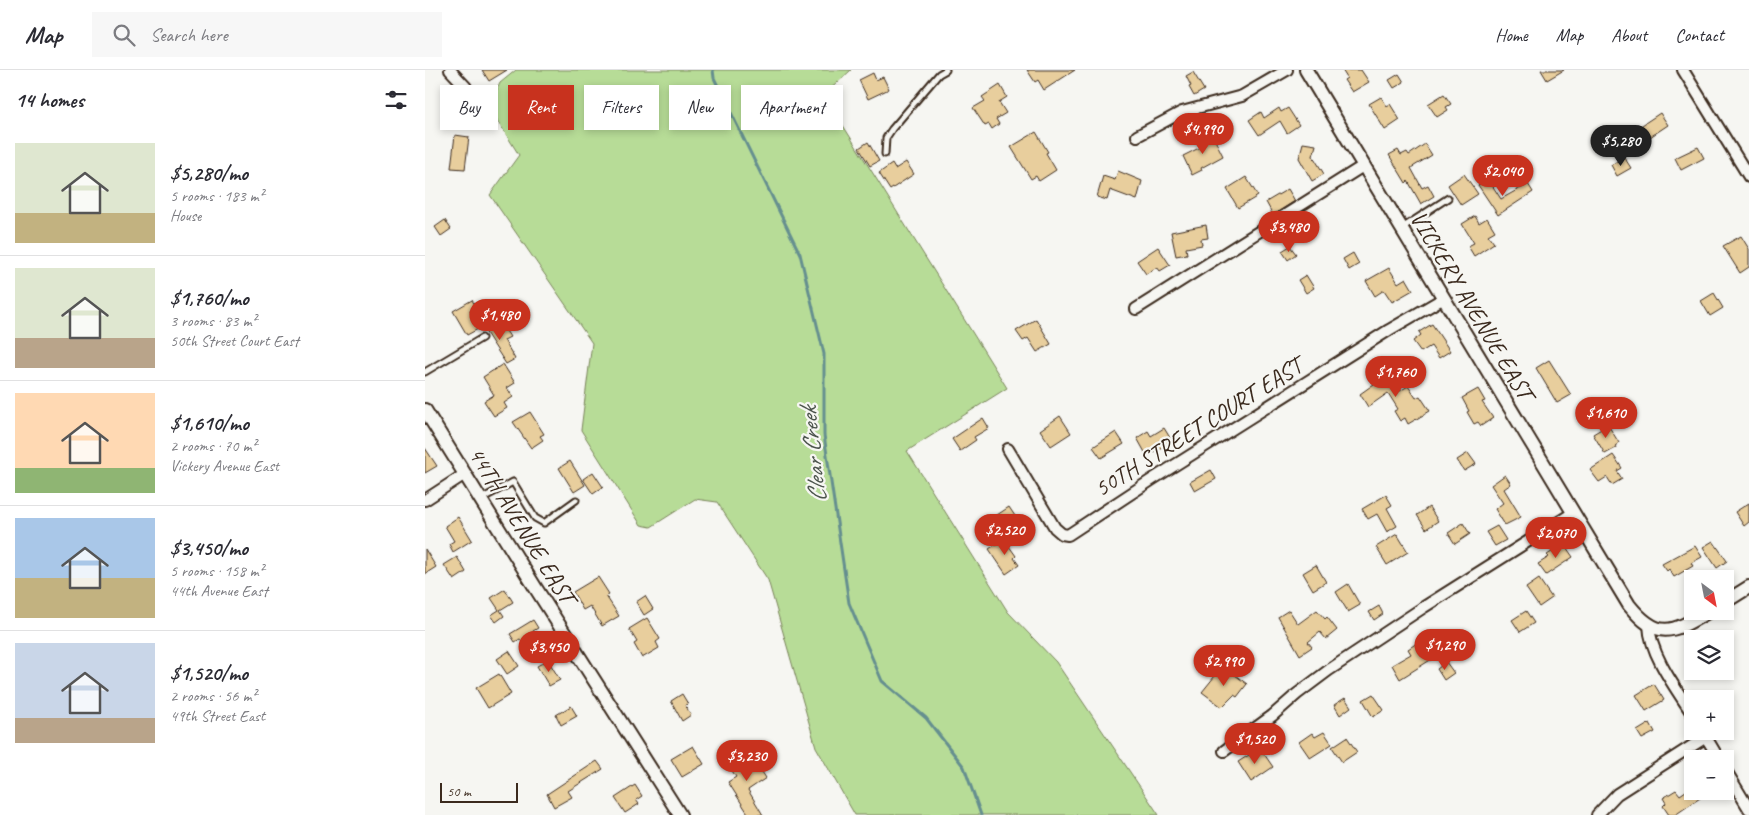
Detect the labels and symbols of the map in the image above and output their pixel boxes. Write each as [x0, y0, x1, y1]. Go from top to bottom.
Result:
pin: $4,990 [1162, 112, 1244, 155]
pin: $5,280 [1580, 124, 1662, 167]
pin: $2,040 [1462, 154, 1544, 197]
street label: VICKERY AVENUE EAST [1404, 205, 1543, 410]
pin: $3,480 [1248, 210, 1330, 253]
pin: $1,480 [459, 298, 541, 341]
street label: 50TH STREET COURT EAST [1089, 348, 1312, 503]
pin: $1,760 [1355, 356, 1437, 398]
pin: $1,610 [1565, 396, 1647, 439]
water label: Clear Creek [792, 401, 834, 504]
street label: 44TH AVENUE EAST [462, 441, 585, 614]
pin: $2,520 [964, 514, 1046, 556]
pin: $2,070 [1515, 516, 1597, 559]
north arrow [1684, 570, 1734, 620]
pin: $1,290 [1404, 628, 1486, 671]
pin: $3,450 [508, 630, 590, 673]
pin: $2,990 [1183, 644, 1265, 687]
pin: $1,520 [1214, 722, 1296, 765]
pin: $3,230 [706, 740, 788, 782]
scale bar [440, 780, 517, 803]

